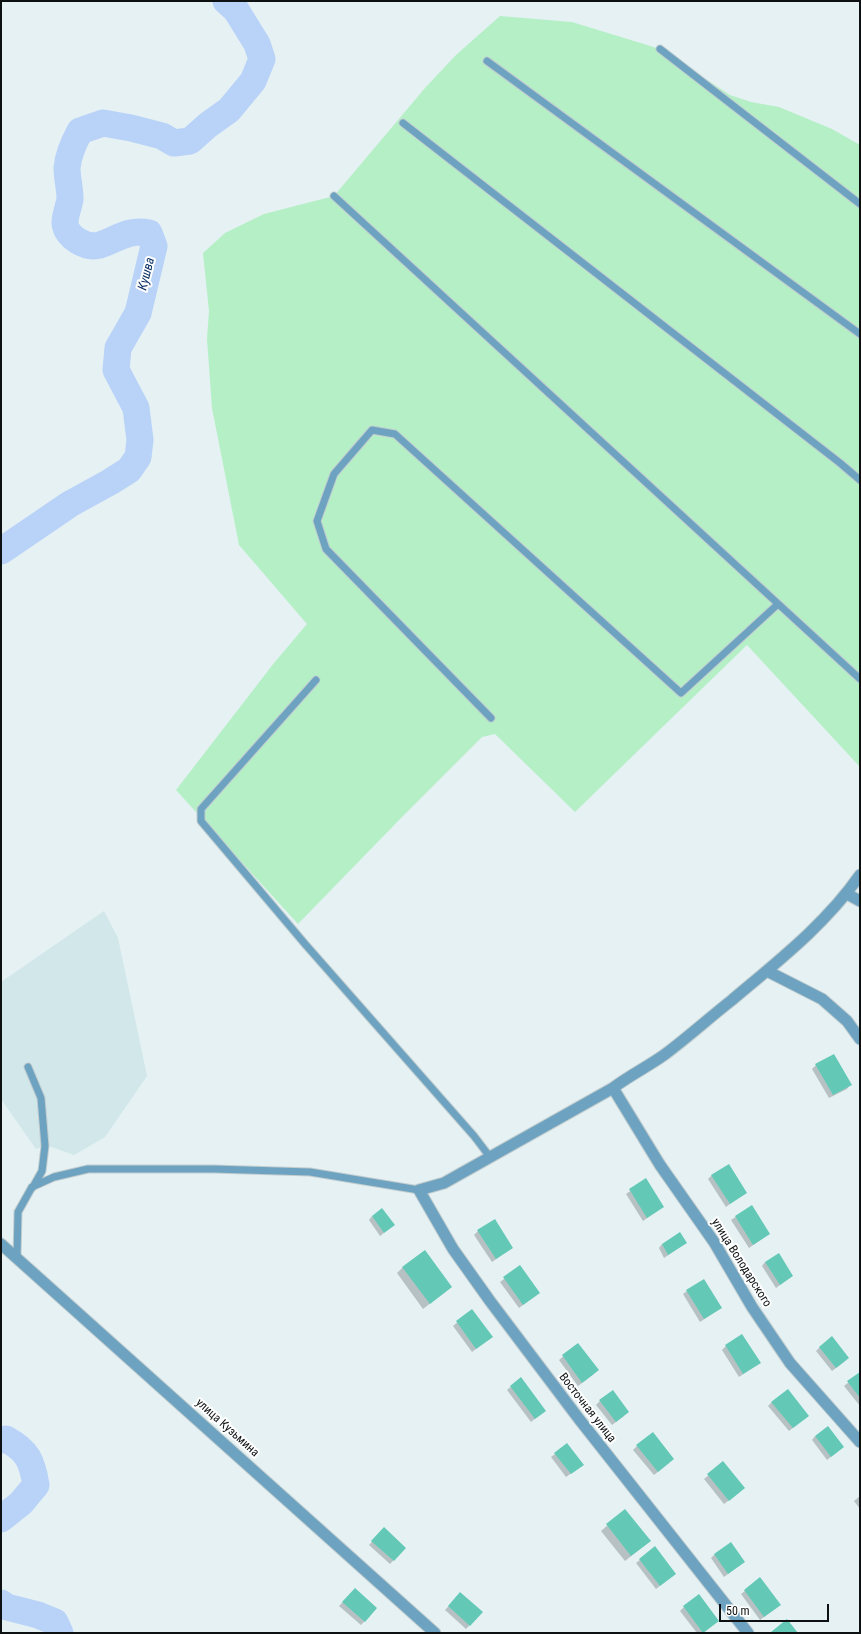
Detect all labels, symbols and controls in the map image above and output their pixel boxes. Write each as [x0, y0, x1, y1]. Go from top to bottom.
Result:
water label: Кушва [135, 256, 159, 292]
street label: улица Володарского [708, 1216, 774, 1310]
street label: Восточная улица [555, 1370, 619, 1446]
street label: улица Кузьмина [192, 1396, 262, 1460]
scale bar [721, 1596, 831, 1622]
text: 50 m [726, 1604, 750, 1618]

